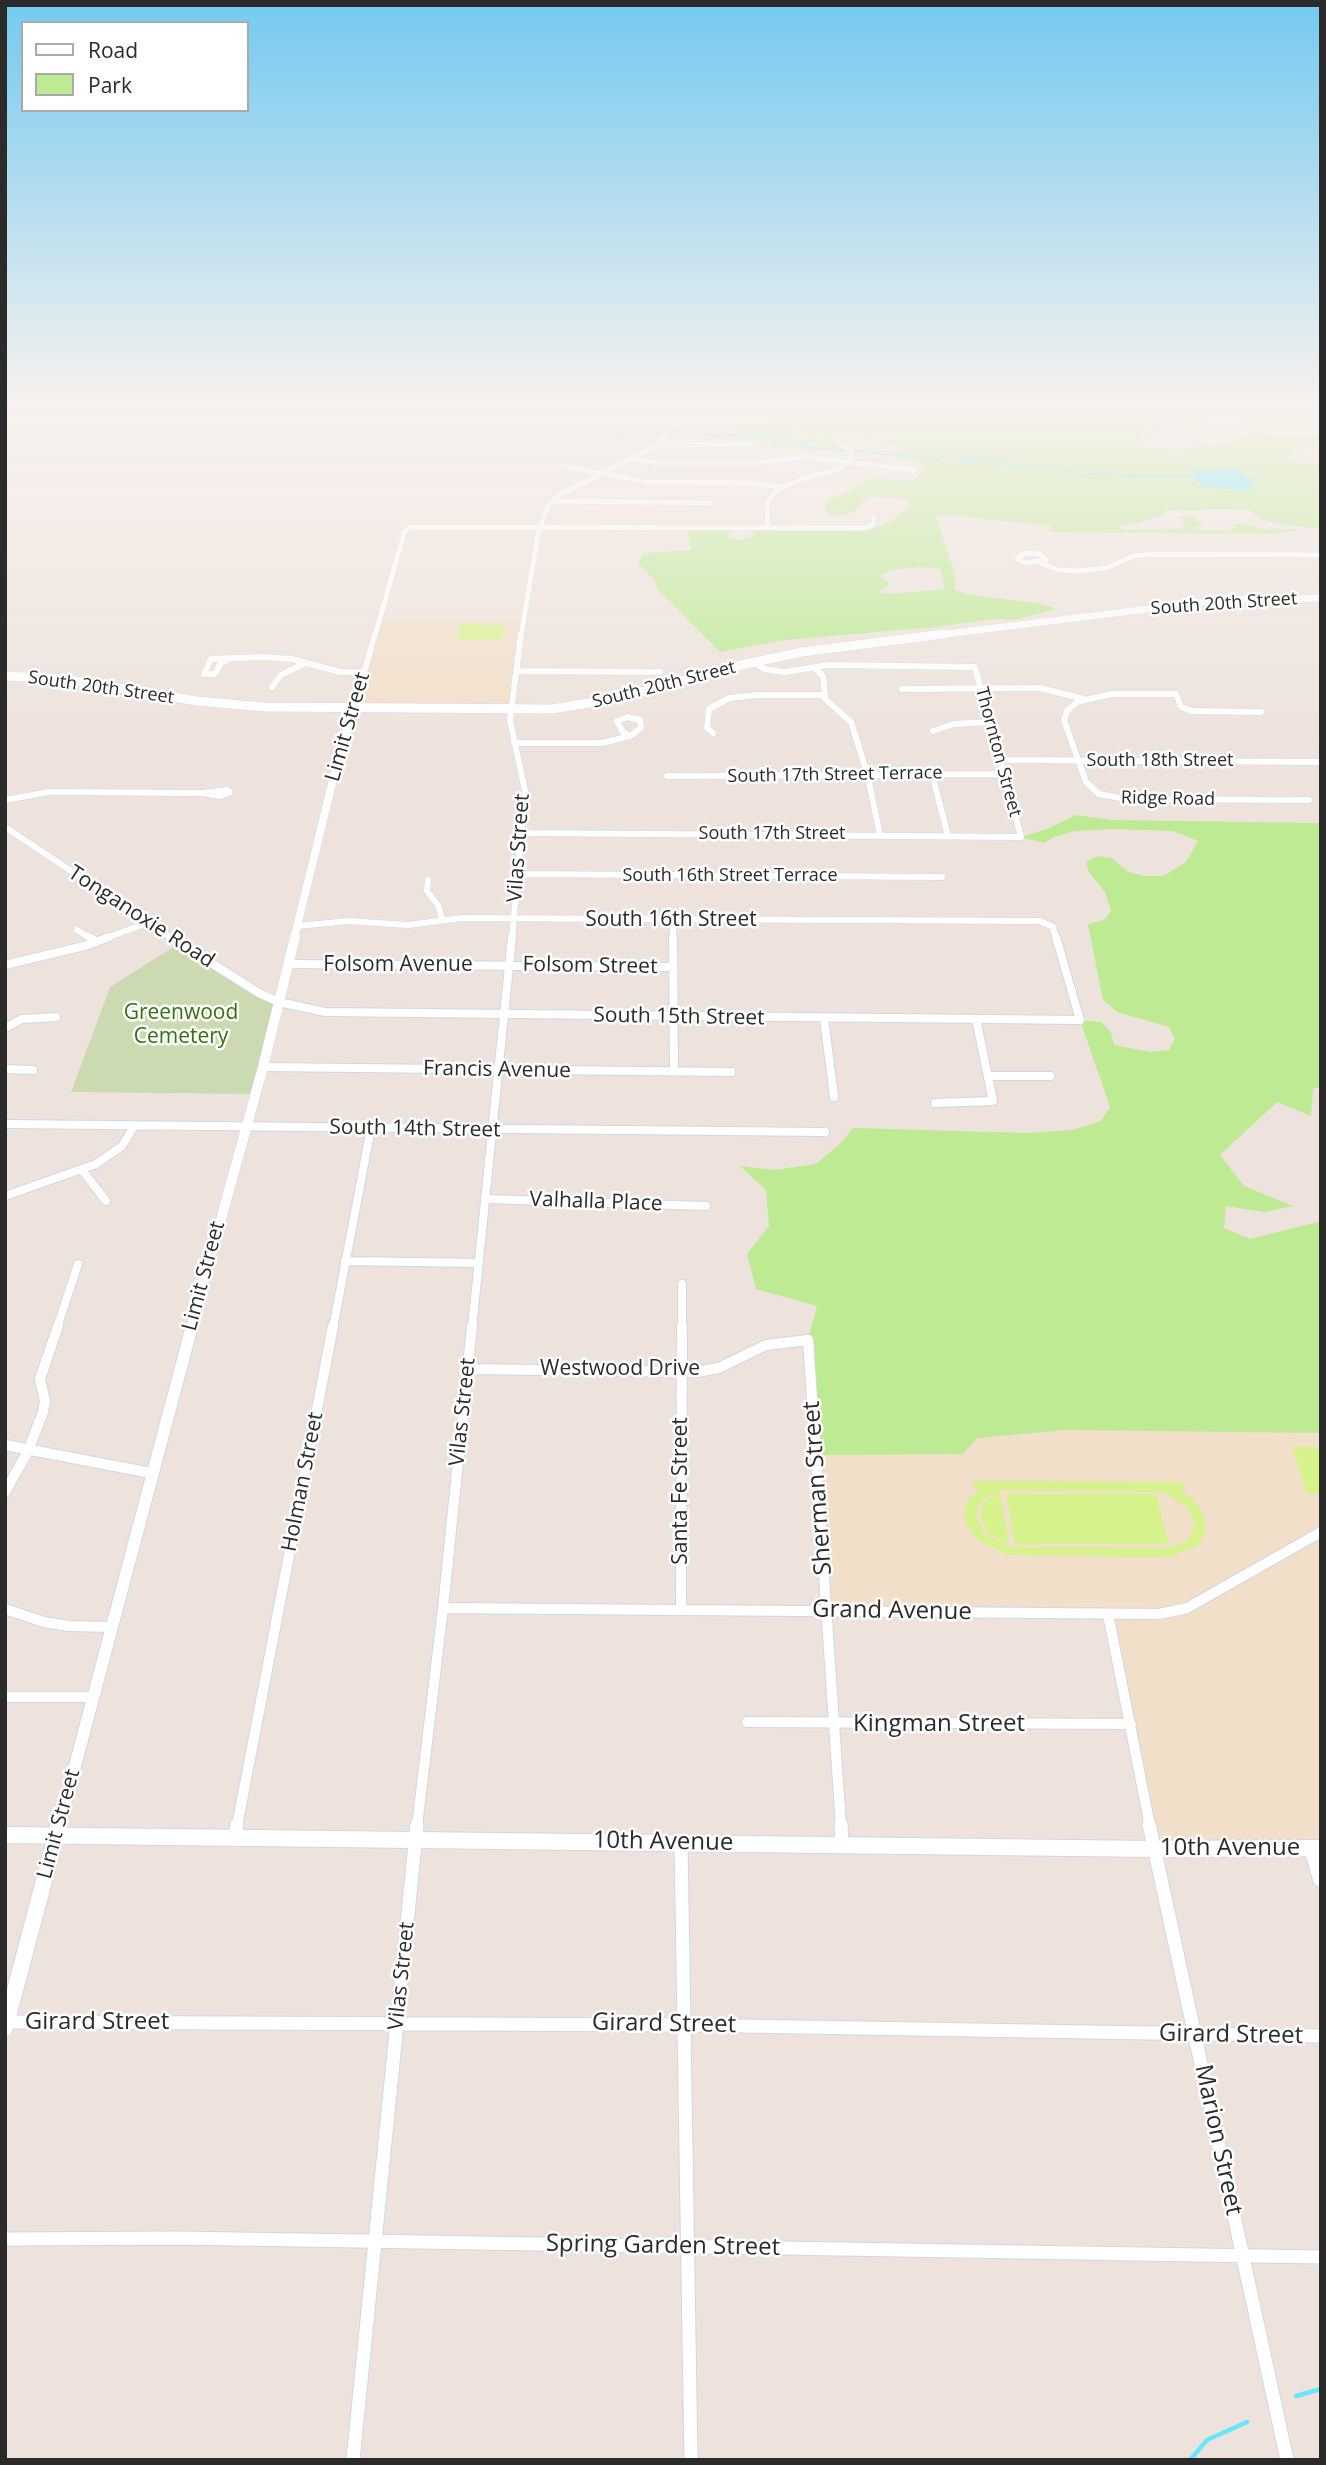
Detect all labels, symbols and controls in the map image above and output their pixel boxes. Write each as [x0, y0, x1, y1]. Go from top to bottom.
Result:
legend [21, 21, 248, 112]
text: Road [88, 36, 138, 64]
text: Park [88, 71, 132, 99]
street label: South 20th Street [1150, 588, 1298, 620]
street label: South 20th Street [590, 657, 738, 713]
street label: South 20th Street [27, 667, 175, 709]
street label: Limit Street [320, 669, 376, 785]
street label: Thornton Street [970, 685, 1026, 819]
street label: South 18th Street [1087, 750, 1233, 772]
street label: South 17th Street Terrace [727, 762, 943, 788]
street label: Ridge Road [1121, 787, 1215, 811]
street label: Vilas Street [503, 793, 535, 903]
street label: South 17th Street [699, 823, 845, 845]
street label: Tonganoxie Road [63, 860, 219, 974]
street label: South 16th Street Terrace [623, 865, 837, 887]
street label: South 16th Street [585, 907, 757, 933]
street label: Folsom Avenue [323, 952, 473, 978]
street label: Folsom Street [522, 952, 658, 980]
park label: Greenwood Cemetery [124, 1000, 238, 1050]
street label: South 15th Street [593, 1003, 765, 1031]
street label: Francis Avenue [423, 1056, 571, 1084]
street label: South 14th Street [329, 1115, 501, 1143]
street label: Valhalla Place [529, 1187, 663, 1217]
street label: Limit Street [177, 1218, 231, 1334]
street label: Westwood Drive [540, 1356, 700, 1382]
street label: Vilas Street [445, 1357, 481, 1467]
street label: Sherman Street [798, 1400, 838, 1576]
street label: Holman Street [277, 1410, 329, 1554]
street label: Santa Fe Street [668, 1417, 694, 1565]
street label: Grand Avenue [812, 1595, 972, 1627]
street label: Kingman Street [853, 1710, 1025, 1738]
street label: Limit Street [32, 1766, 86, 1882]
street label: 10th Avenue [593, 1826, 733, 1858]
street label: 10th Avenue [1160, 1834, 1300, 1862]
street label: Vilas Street [384, 1921, 420, 2031]
street label: Girard Street [25, 2008, 169, 2036]
street label: Girard Street [592, 2008, 736, 2040]
street label: Girard Street [1159, 2019, 1303, 2051]
street label: Marion Street [1188, 2062, 1248, 2218]
street label: Spring Garden Street [546, 2230, 780, 2262]

